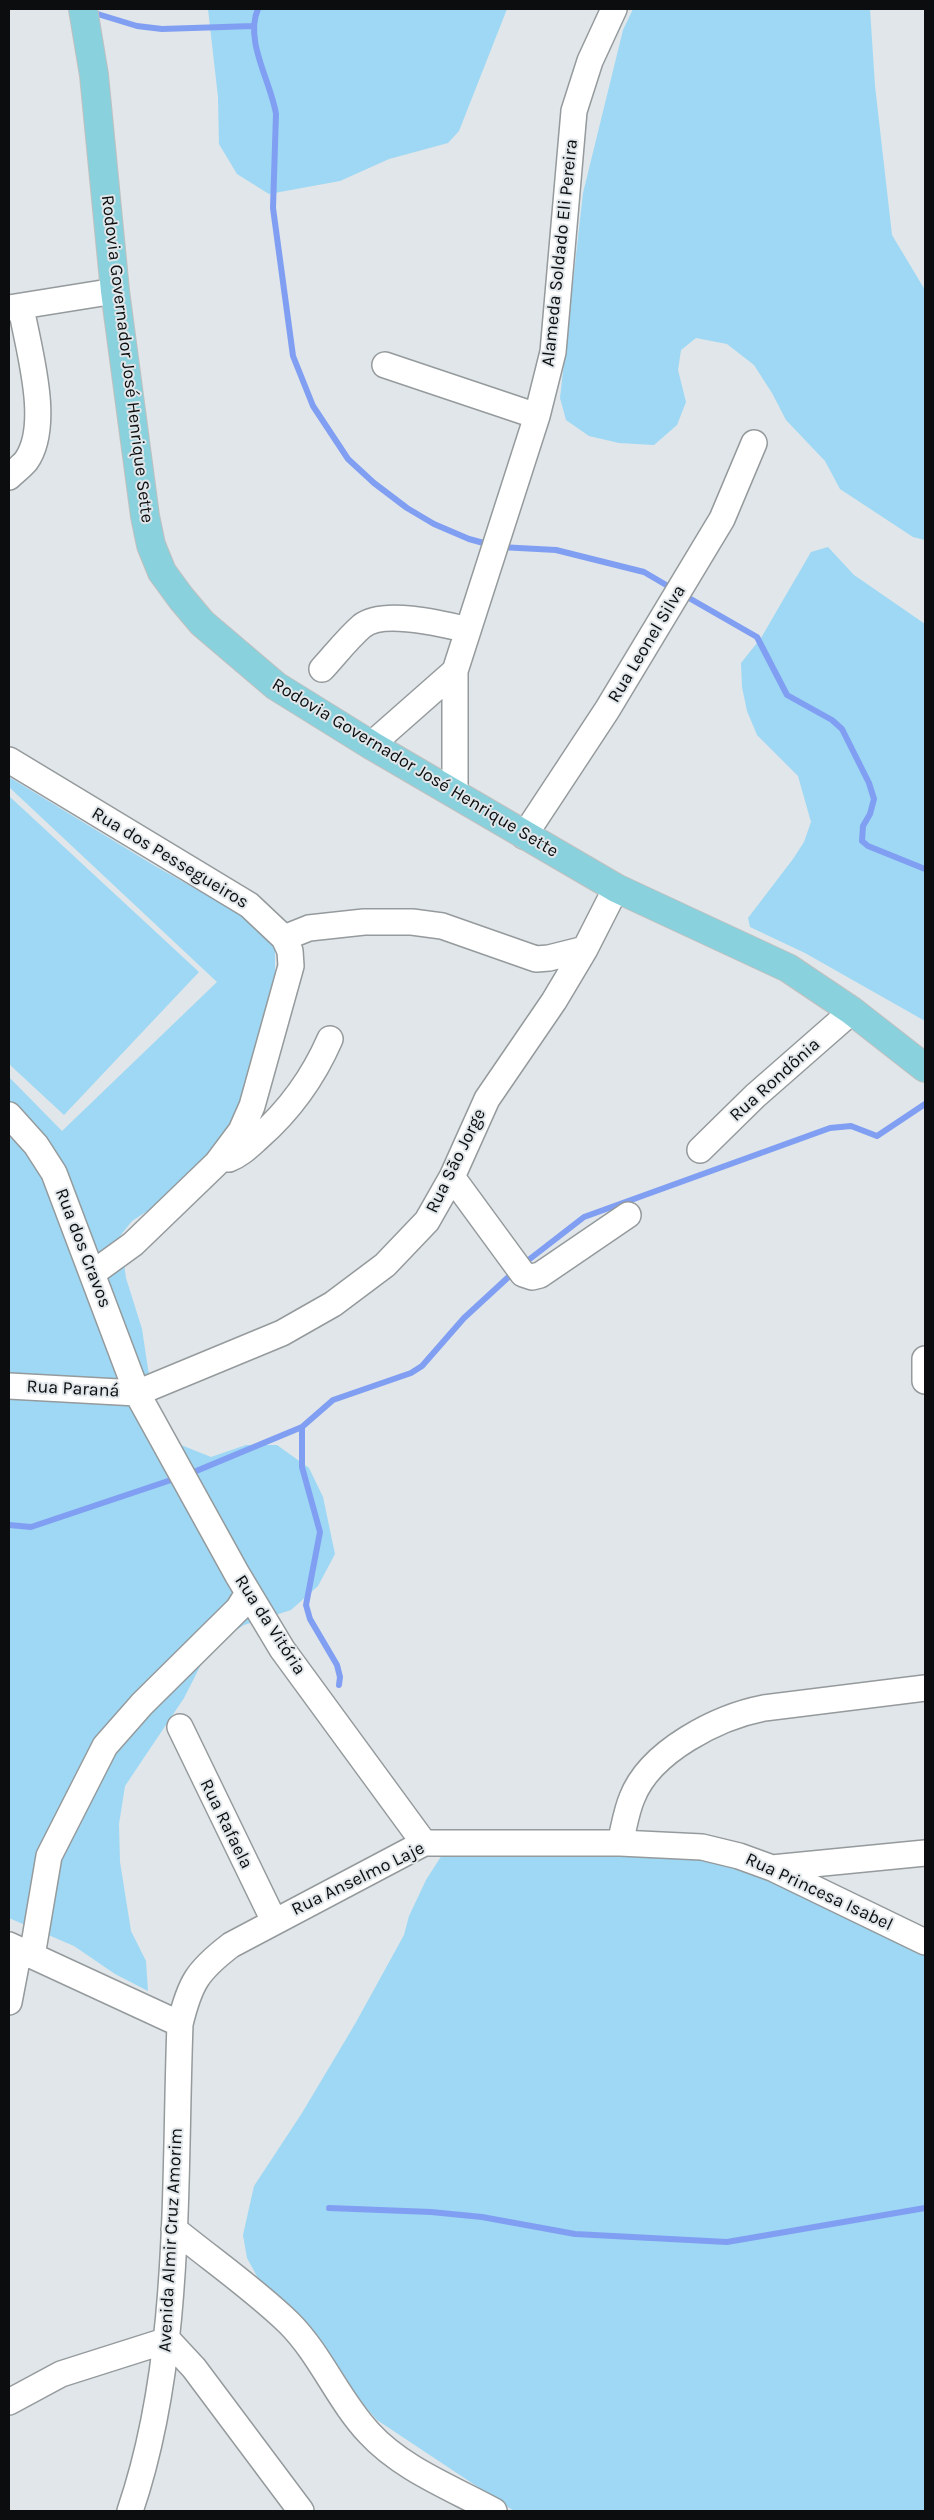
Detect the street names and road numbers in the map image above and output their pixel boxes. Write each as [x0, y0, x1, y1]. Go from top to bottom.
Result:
street label: Alameda Soldado Eli Pereira [537, 138, 583, 368]
street label: Rodovia Governador José Henrique Sette [96, 194, 158, 524]
street label: Rua Leonel Silva [603, 581, 691, 707]
street label: Rodovia Governador José Henrique Sette [268, 674, 562, 862]
street label: Rua dos Pessegueiros [88, 803, 252, 913]
street label: Rua Rondônia [725, 1034, 825, 1126]
street label: Rua São Jorge [421, 1105, 491, 1217]
street label: Rua dos Cravos [50, 1185, 116, 1311]
street label: Rua Paraná [26, 1376, 120, 1402]
street label: Rua da Vitória [230, 1571, 310, 1679]
street label: Rua Rafaela [195, 1776, 257, 1872]
street label: Rua Anselmo Laje [288, 1837, 428, 1921]
street label: Rua Princesa Isabel [742, 1848, 896, 1936]
street label: Avenida Almir Cruz Amorim [154, 2127, 188, 2353]

